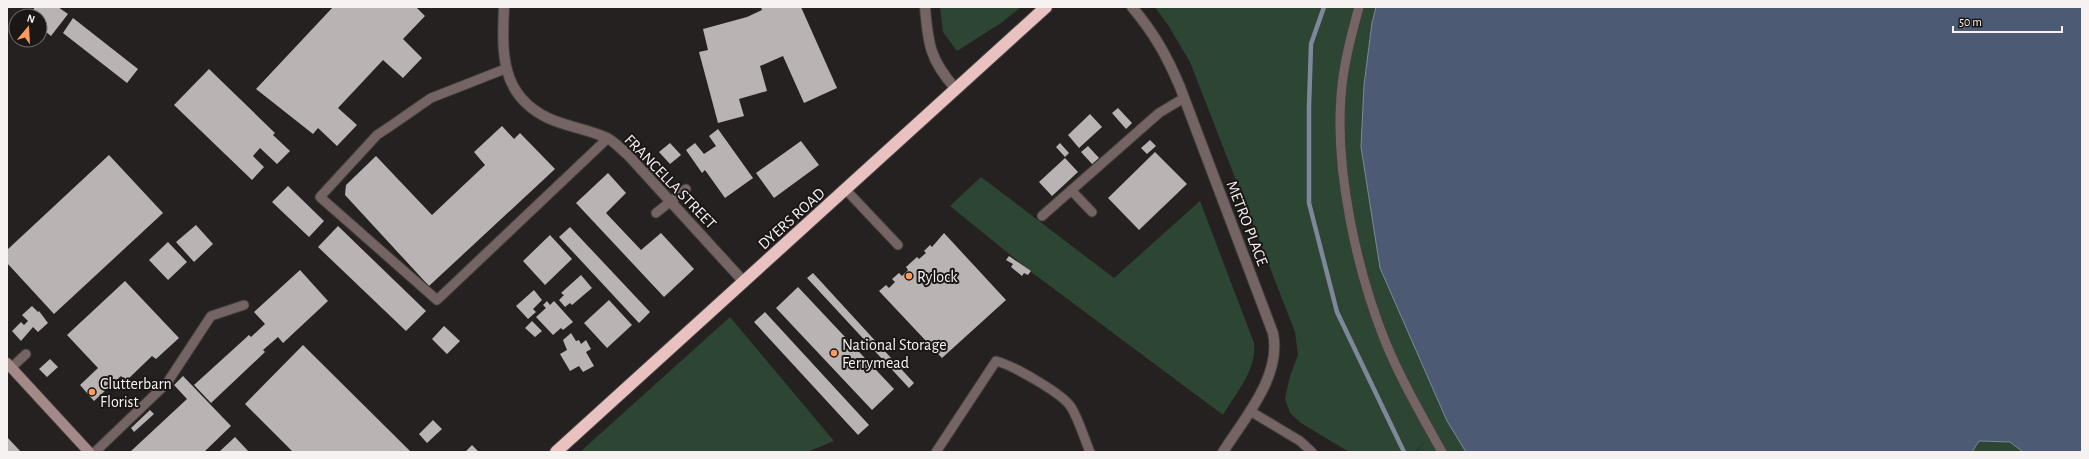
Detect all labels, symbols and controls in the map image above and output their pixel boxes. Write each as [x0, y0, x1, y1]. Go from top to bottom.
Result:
north arrow [8, 8, 48, 48]
scale bar [1953, 8, 2062, 34]
text: N [26, 13, 36, 25]
text: 50 m [1959, 16, 1982, 28]
street label: FRANCELLA STREET [621, 131, 719, 232]
street label: METRO PLACE [1224, 179, 1271, 268]
street label: DYERS ROAD [755, 185, 828, 253]
place label: Rylock [917, 269, 958, 286]
marker: Rylock [904, 271, 914, 281]
place label: National Storage Ferrymead [842, 337, 947, 372]
marker: National Storage Ferrymead [829, 348, 839, 358]
place label: Clutterbarn Florist [100, 376, 172, 410]
marker: Clutterbarn Florist [87, 387, 97, 397]

